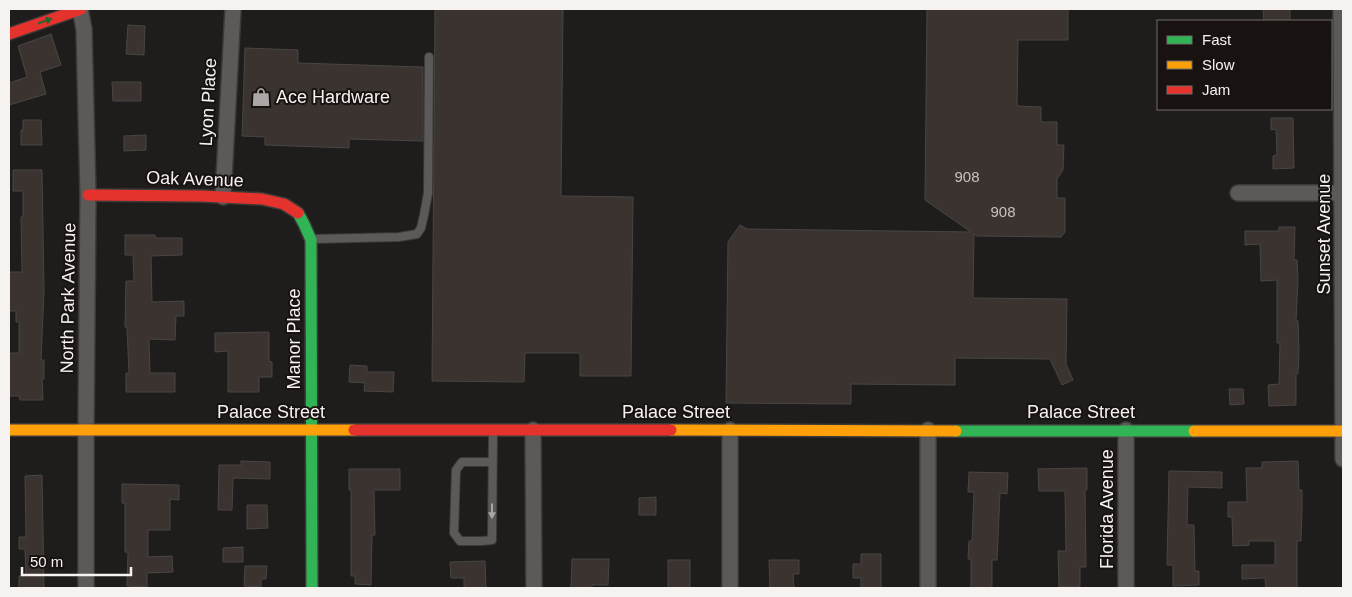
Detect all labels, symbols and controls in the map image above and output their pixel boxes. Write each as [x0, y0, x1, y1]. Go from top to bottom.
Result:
one-way arrow [38, 17, 53, 25]
legend [1157, 20, 1332, 110]
text: Fast [1202, 31, 1232, 48]
text: Slow [1202, 56, 1235, 73]
street label: Lyon Place [196, 57, 220, 147]
text: Jam [1202, 81, 1230, 98]
shop icon: Ace Hardware [250, 86, 272, 108]
place label: Ace Hardware [276, 87, 390, 107]
street label: Oak Avenue [146, 167, 244, 191]
house number: 908 [954, 168, 980, 185]
street label: Sunset Avenue [1314, 174, 1334, 294]
house number: 908 [990, 203, 1016, 220]
street label: North Park Avenue [57, 222, 79, 374]
street label: Manor Place [284, 288, 304, 390]
street label: Palace Street [217, 402, 325, 422]
street label: Palace Street [622, 402, 730, 422]
street label: Palace Street [1027, 402, 1135, 422]
street label: Florida Avenue [1097, 449, 1117, 569]
one-way arrow [488, 503, 496, 519]
scale bar [22, 544, 131, 576]
text: 50 m [30, 553, 63, 570]

